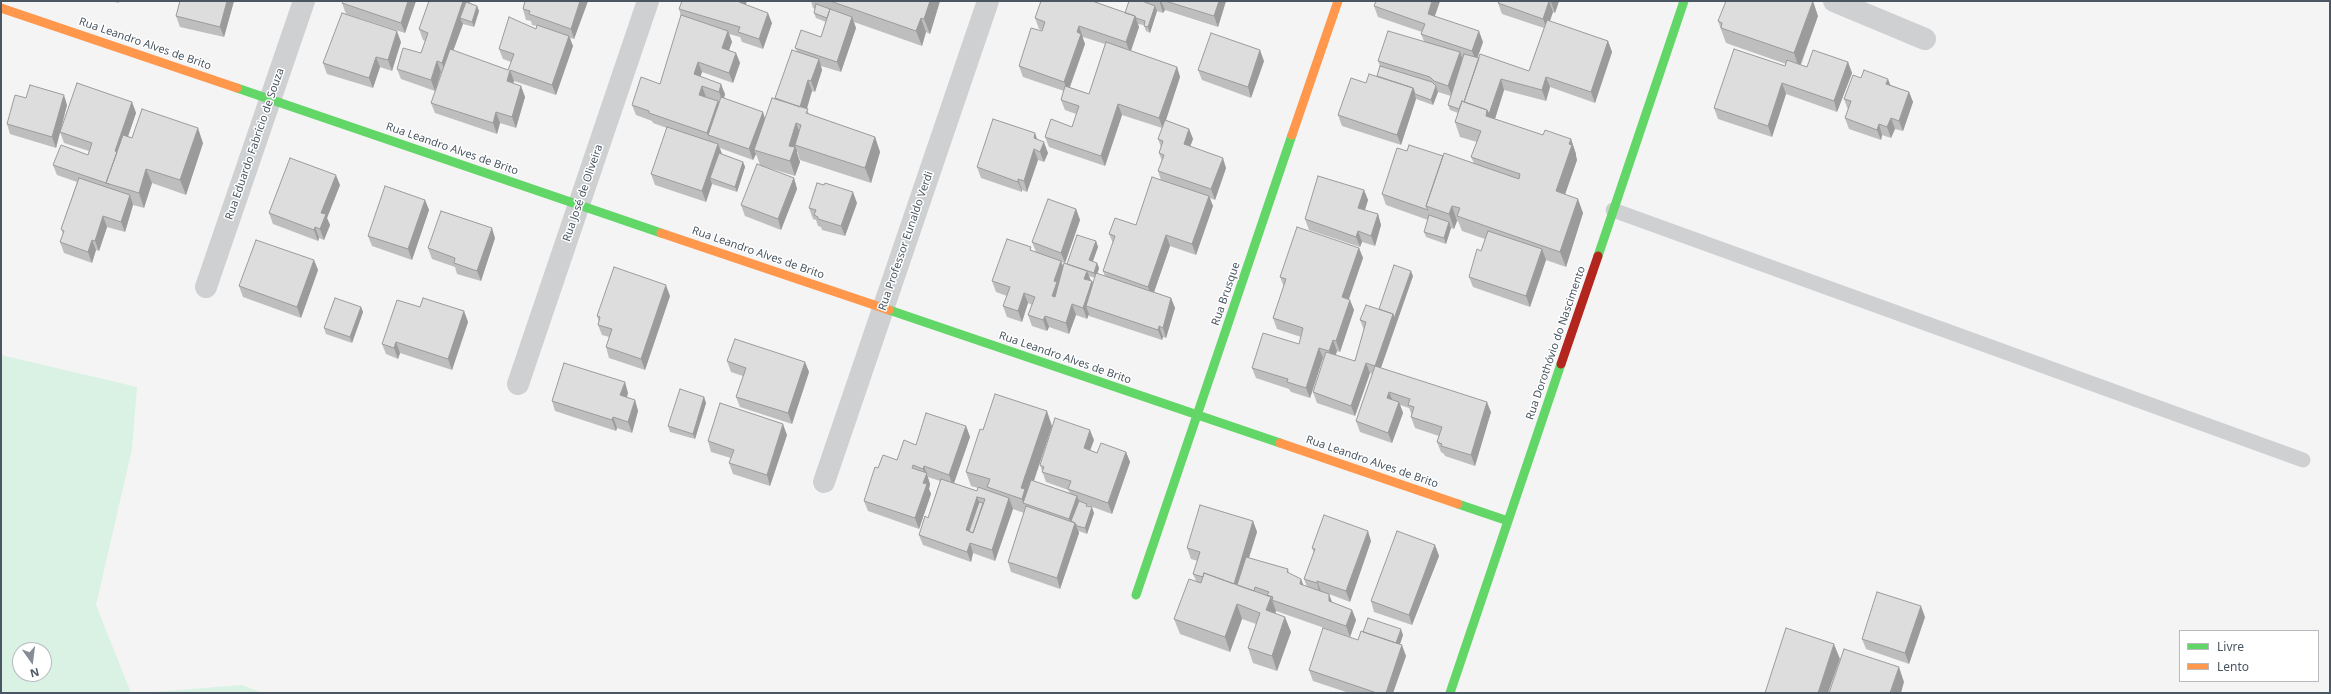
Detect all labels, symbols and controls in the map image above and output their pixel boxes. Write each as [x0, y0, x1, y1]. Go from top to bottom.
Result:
street label: Rua Leandro Alves de Brito [77, 15, 213, 73]
street label: Rua Eduardo Fabrício de Souza [223, 66, 287, 222]
street label: Rua Leandro Alves de Brito [384, 120, 520, 178]
street label: Rua José de Oliveira [560, 143, 606, 243]
street label: Rua Professor Eunaldo Verdi [876, 170, 936, 312]
street label: Rua Leandro Alves de Brito [690, 224, 826, 282]
street label: Rua Brusque [1209, 261, 1243, 327]
street label: Rua Dorothóvio do Nascimento [1523, 264, 1589, 422]
street label: Rua Leandro Alves de Brito [997, 329, 1133, 387]
street label: Rua Leandro Alves de Brito [1304, 433, 1440, 491]
legend [2179, 630, 2319, 682]
text: Livre [2217, 638, 2244, 655]
north arrow [12, 642, 52, 682]
text: Lento [2217, 658, 2249, 675]
text: N [29, 665, 41, 682]

